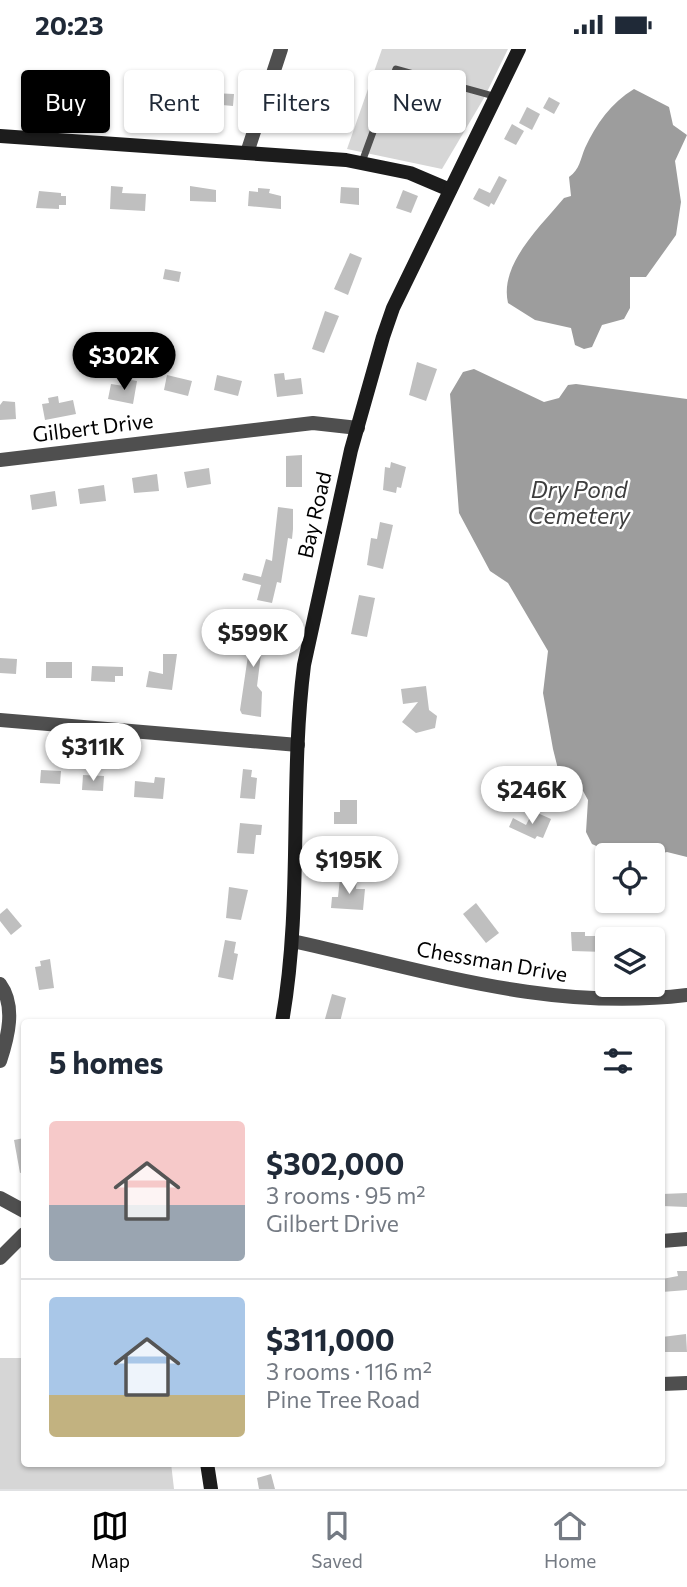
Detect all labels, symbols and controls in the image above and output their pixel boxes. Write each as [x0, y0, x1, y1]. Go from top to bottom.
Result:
text: 20:23 [35, 9, 104, 40]
chip: Buy [21, 70, 110, 133]
chip: Rent [124, 70, 224, 133]
chip: Filters [238, 70, 354, 133]
chip: New [368, 70, 466, 133]
pin: $302K [75, 333, 173, 392]
text: $302K [89, 341, 159, 369]
street label: Gilbert Drive [31, 407, 155, 446]
street label: Bay Road [291, 469, 336, 560]
water label: Dry Pond Cemetery [528, 475, 631, 529]
pin: $599K [204, 609, 302, 669]
text: $599K [217, 618, 289, 646]
pin: $311K [44, 723, 142, 783]
text: $311K [61, 732, 125, 760]
pin: $246K [483, 767, 581, 826]
text: $246K [497, 775, 567, 803]
pin: $195K [300, 837, 398, 896]
map controls [595, 843, 665, 997]
button: locate [595, 843, 665, 913]
text: $195K [315, 845, 383, 873]
button: layers [595, 927, 665, 997]
street label: Chessman Drive [415, 935, 570, 986]
icon: filters [599, 1042, 637, 1080]
text: 5 homes [49, 1043, 163, 1080]
text: $302,000 [266, 1144, 404, 1181]
icon: home [105, 1149, 189, 1233]
text: 3 rooms · 95 m² [266, 1181, 425, 1209]
text: Gilbert Drive [266, 1209, 399, 1237]
text: $311,000 [266, 1320, 395, 1357]
icon: home [105, 1325, 189, 1409]
text: 3 rooms · 116 m² [266, 1357, 432, 1385]
text: Pine Tree Road [266, 1385, 420, 1413]
tab: Map [91, 1507, 130, 1572]
tab: Saved [311, 1507, 363, 1572]
tab: Home [544, 1507, 596, 1572]

